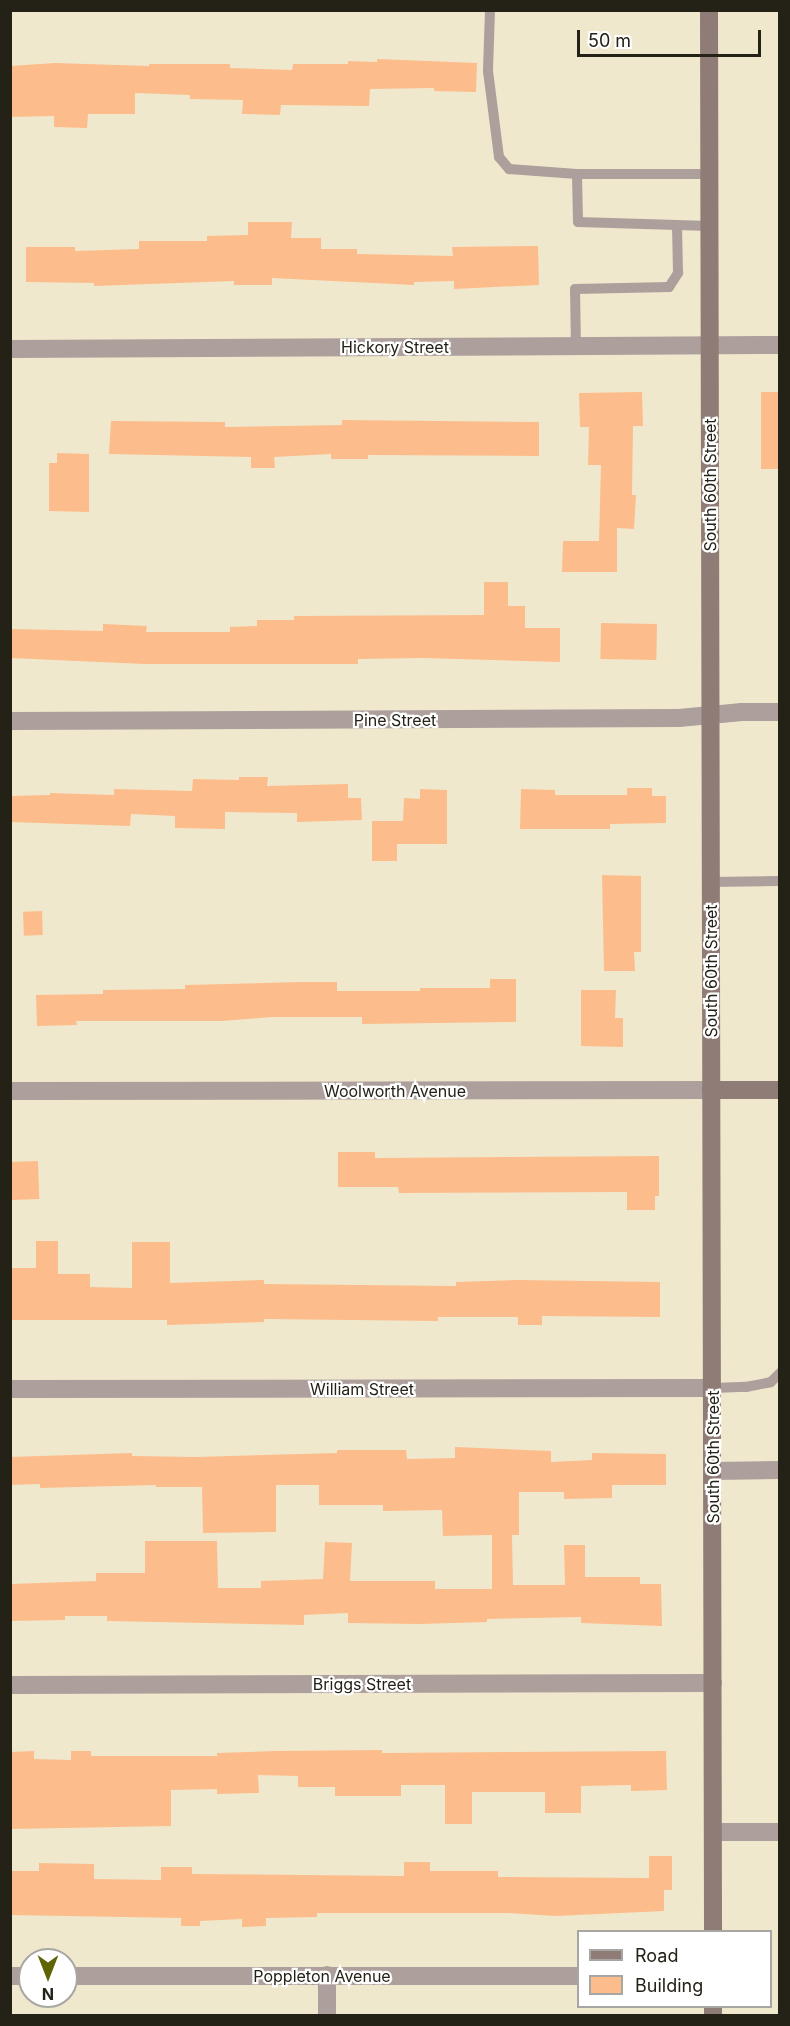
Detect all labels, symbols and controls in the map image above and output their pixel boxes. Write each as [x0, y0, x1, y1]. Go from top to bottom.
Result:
scale bar [580, 18, 764, 56]
text: 50 m [588, 30, 631, 51]
street label: Hickory Street [341, 337, 449, 357]
street label: South 60th Street [700, 418, 720, 552]
street label: Pine Street [354, 710, 436, 730]
street label: South 60th Street [701, 904, 721, 1038]
street label: Woolworth Avenue [324, 1081, 466, 1101]
street label: William Street [310, 1379, 414, 1399]
street label: South 60th Street [703, 1390, 723, 1524]
street label: Briggs Street [313, 1674, 411, 1694]
legend [577, 1930, 772, 2008]
text: Road [635, 1945, 678, 1966]
north arrow [18, 1948, 78, 2008]
street label: Poppleton Avenue [253, 1966, 391, 1986]
text: Building [635, 1975, 703, 1996]
text: N [42, 1984, 54, 2004]

